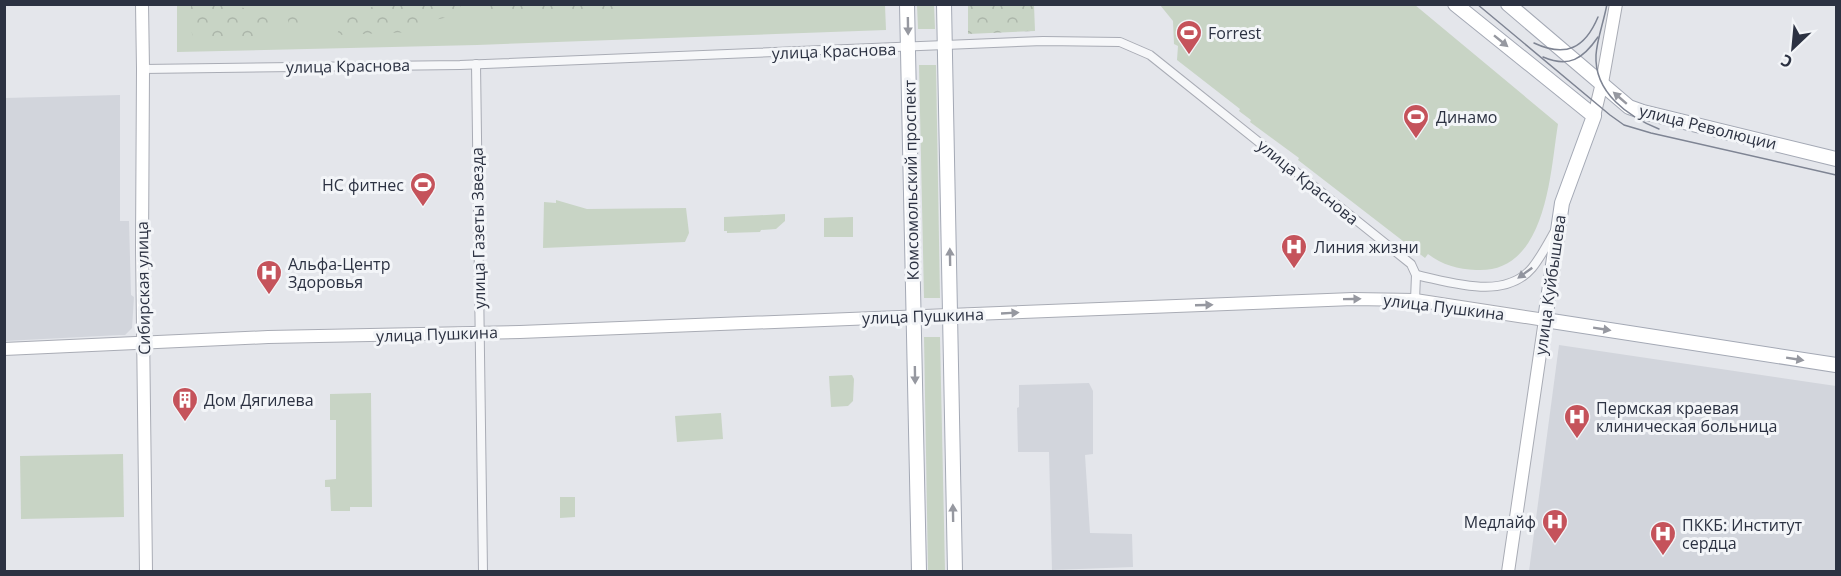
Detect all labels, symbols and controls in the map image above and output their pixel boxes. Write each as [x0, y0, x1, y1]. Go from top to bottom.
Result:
one-way arrow [903, 17, 913, 36]
sports icon: Forrest [1174, 18, 1204, 56]
north arrow [1763, 18, 1823, 78]
place label: Forrest [1208, 22, 1262, 44]
one-way arrow [1493, 34, 1508, 46]
street label: улица Краснова [771, 38, 897, 64]
text: С [1777, 49, 1796, 74]
street label: улица Краснова [286, 54, 410, 78]
street label: Комсомольский проспект [898, 79, 924, 280]
one-way arrow [1612, 92, 1628, 105]
street label: улица Революции [1637, 99, 1779, 155]
sports icon: Динамо [1401, 102, 1431, 140]
place label: Динамо [1436, 106, 1498, 128]
street label: улица Краснова [1253, 134, 1363, 230]
street label: улица Газеты Звезда [466, 147, 490, 309]
sports icon: НС фитнес [408, 170, 438, 208]
place label: НС фитнес [322, 174, 404, 196]
street label: улица Куйбышева [1529, 213, 1571, 357]
street label: Сибирская улица [131, 221, 155, 355]
hospital icon: Линия жизни [1279, 232, 1309, 270]
place label: Линия жизни [1314, 236, 1419, 258]
one-way arrow [945, 247, 954, 266]
place label: Альфа-Центр Здоровья [288, 253, 390, 293]
hospital icon: Альфа-Центр Здоровья [254, 258, 284, 296]
one-way arrow [1517, 267, 1533, 279]
street label: улица Пушкина [1382, 289, 1506, 325]
one-way arrow [1342, 294, 1361, 304]
one-way arrow [1195, 300, 1214, 310]
street label: улица Пушкина [862, 303, 984, 329]
one-way arrow [1000, 309, 1019, 318]
street label: улица Пушкина [376, 321, 498, 347]
one-way arrow [1593, 324, 1612, 333]
one-way arrow [1786, 355, 1805, 364]
one-way arrow [911, 365, 920, 384]
building icon: Дом Дягилева [170, 385, 200, 423]
place label: Дом Дягилева [204, 389, 314, 411]
place label: Пермская краевая клиническая больница [1596, 397, 1777, 437]
hospital icon: Пермская краевая клиническая больница [1562, 402, 1592, 440]
one-way arrow [949, 504, 958, 523]
hospital icon: Медлайф [1540, 507, 1570, 545]
place label: Медлайф [1464, 511, 1536, 533]
place label: ПККБ: Институт сердца [1682, 514, 1803, 554]
hospital icon: ПККБ: Институт сердца [1648, 519, 1678, 557]

